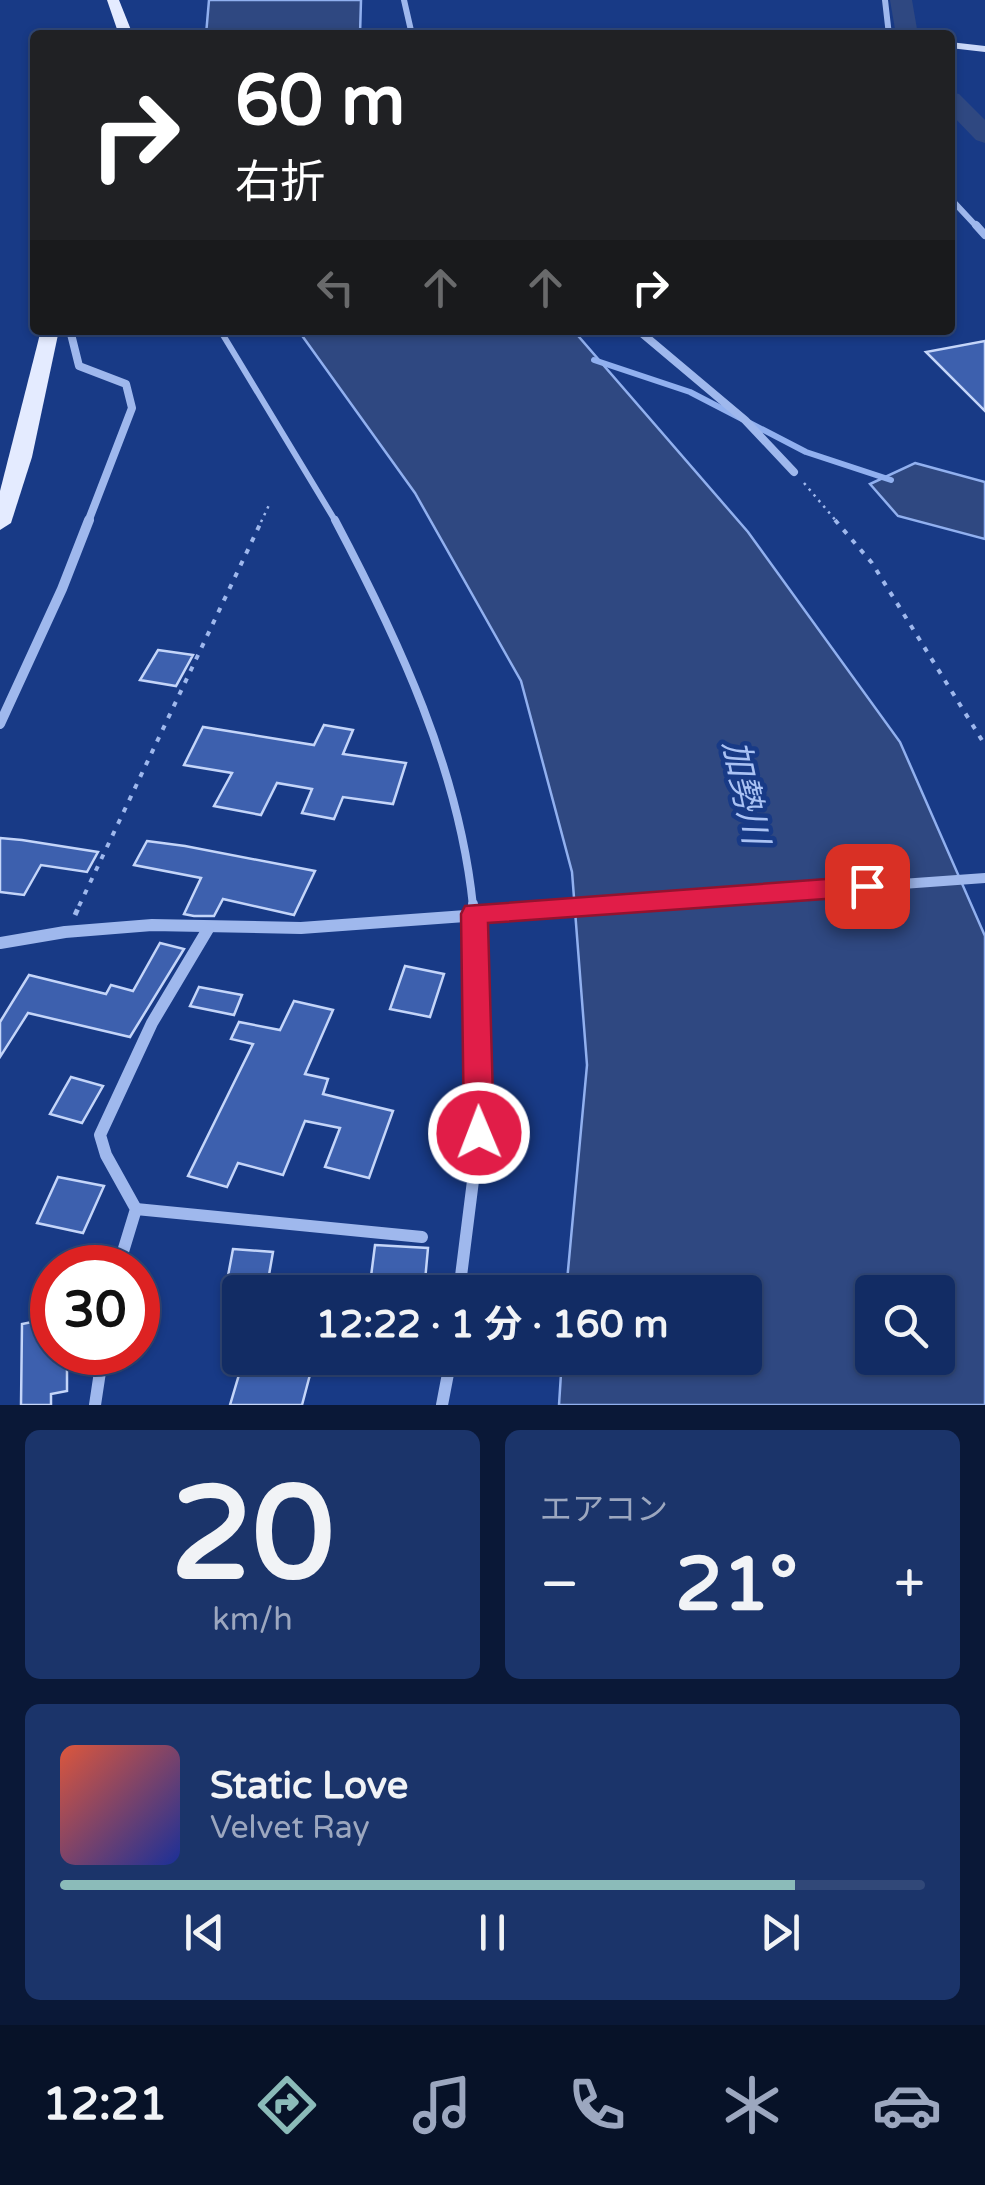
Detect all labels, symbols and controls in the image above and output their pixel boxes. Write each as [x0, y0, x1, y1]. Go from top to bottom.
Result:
text: 60 m [235, 60, 405, 144]
icon: right [70, 70, 200, 200]
text: 右折 [235, 156, 325, 210]
icon: left [308, 260, 363, 315]
icon: ahead [413, 260, 468, 315]
icon: ahead [518, 260, 573, 315]
icon: right [623, 260, 678, 315]
water label: 加勢川 [714, 736, 777, 852]
pin [825, 844, 910, 929]
icon: arrive [840, 859, 895, 914]
position arrow [427, 1081, 531, 1185]
speed limit sign: 30 [30, 1245, 160, 1375]
map controls [855, 1275, 955, 1375]
button: search [855, 1275, 955, 1375]
text: 12:22 · 1 分 · 160 m [316, 1302, 668, 1348]
text: 20 [171, 1458, 334, 1614]
text: エアコン [540, 1491, 668, 1529]
text: 21° [675, 1540, 798, 1630]
text: − [540, 1552, 579, 1618]
text: + [894, 1552, 925, 1618]
text: km/h [212, 1601, 293, 1639]
text: Static Love [210, 1763, 408, 1809]
text: Velvet Ray [210, 1809, 370, 1847]
icon: previous [177, 1905, 232, 1960]
icon: pause [465, 1905, 520, 1960]
icon: next [753, 1905, 808, 1960]
icon: directions [252, 2070, 322, 2140]
icon: music [407, 2070, 477, 2140]
icon: phone [562, 2070, 632, 2140]
icon: climate [717, 2070, 787, 2140]
icon: car [872, 2070, 942, 2140]
text: 12:21 [43, 2078, 167, 2132]

